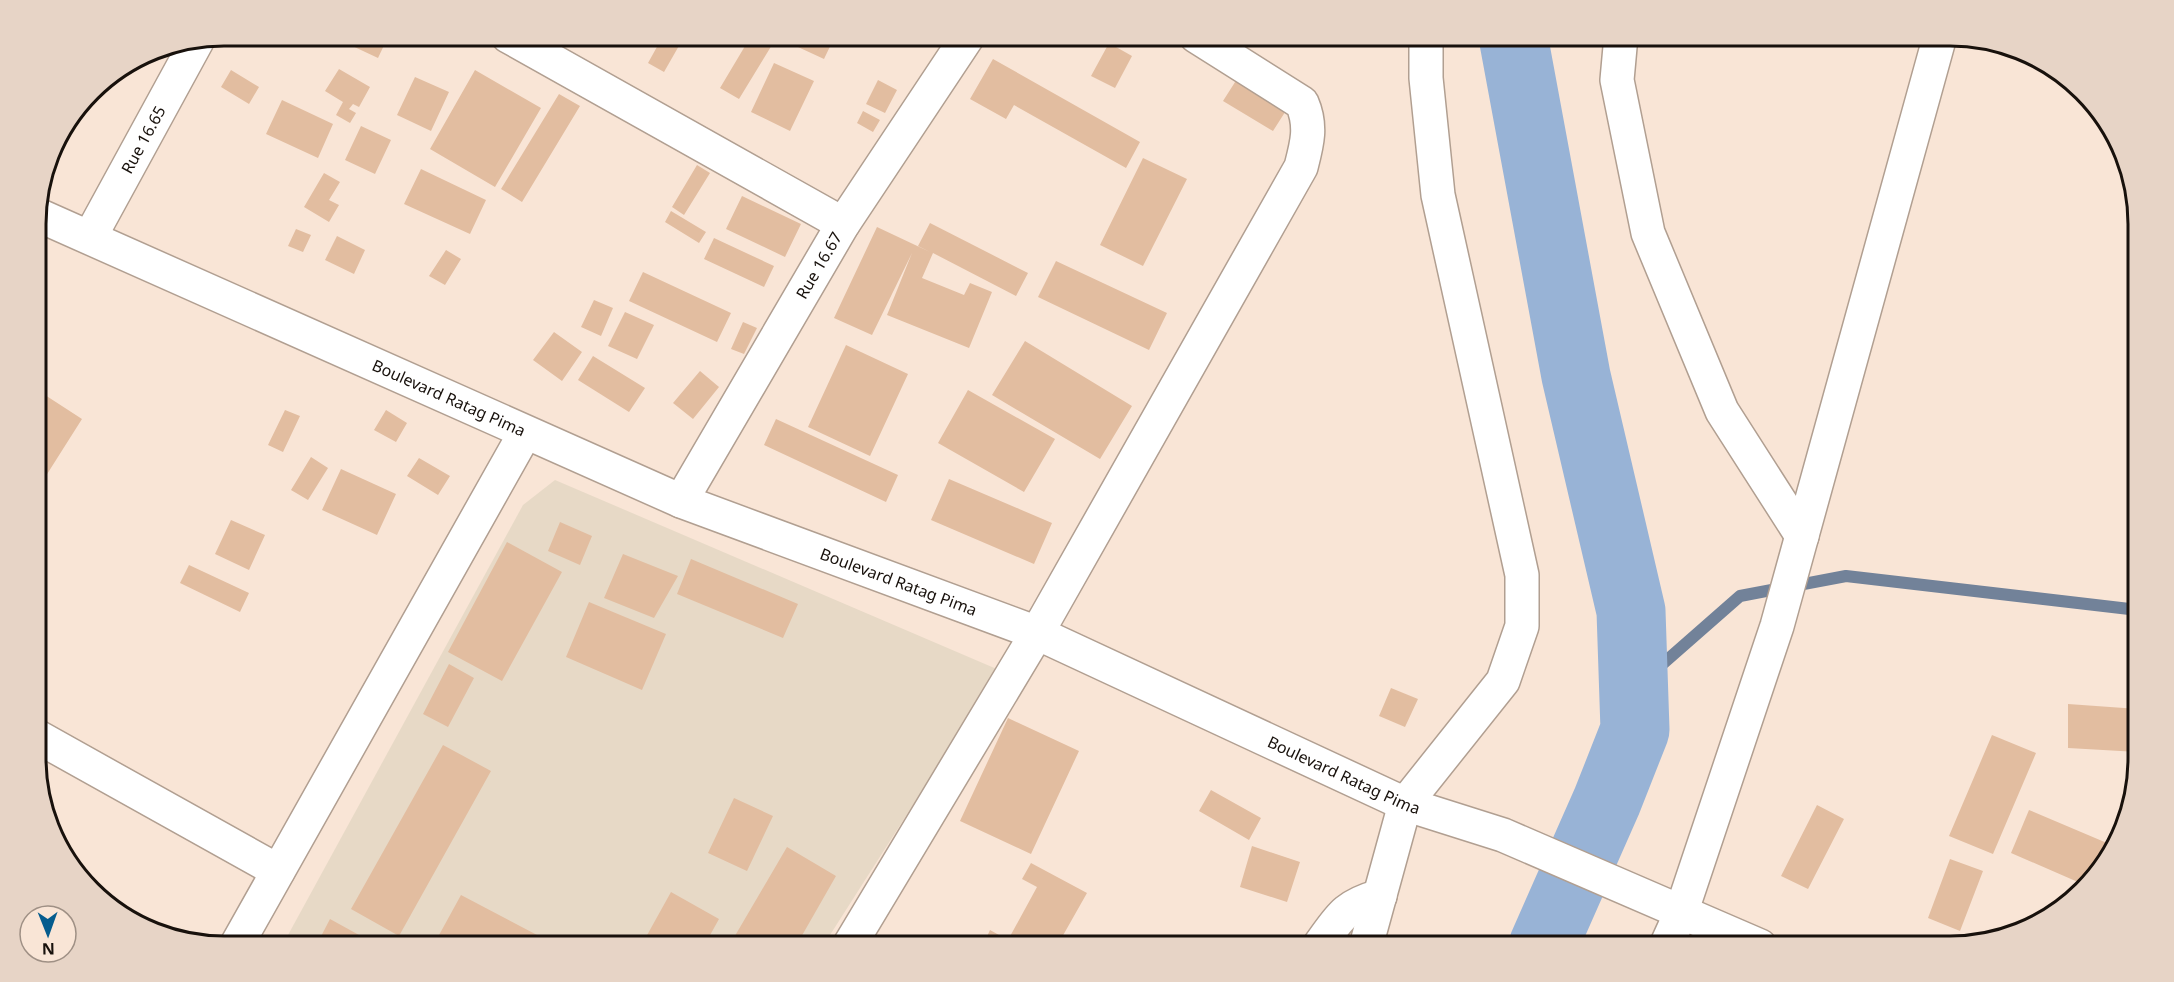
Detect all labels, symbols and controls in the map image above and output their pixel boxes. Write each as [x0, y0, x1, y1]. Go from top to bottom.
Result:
street label: Rue 16.65 [116, 102, 171, 177]
street label: Rue 16.67 [791, 228, 847, 303]
street label: Boulevard Ratag Pima [369, 354, 529, 442]
street label: Boulevard Ratag Pima [817, 543, 980, 621]
street label: Boulevard Ratag Pima [1264, 731, 1423, 819]
north arrow [18, 904, 78, 964]
text: N [42, 938, 55, 960]

